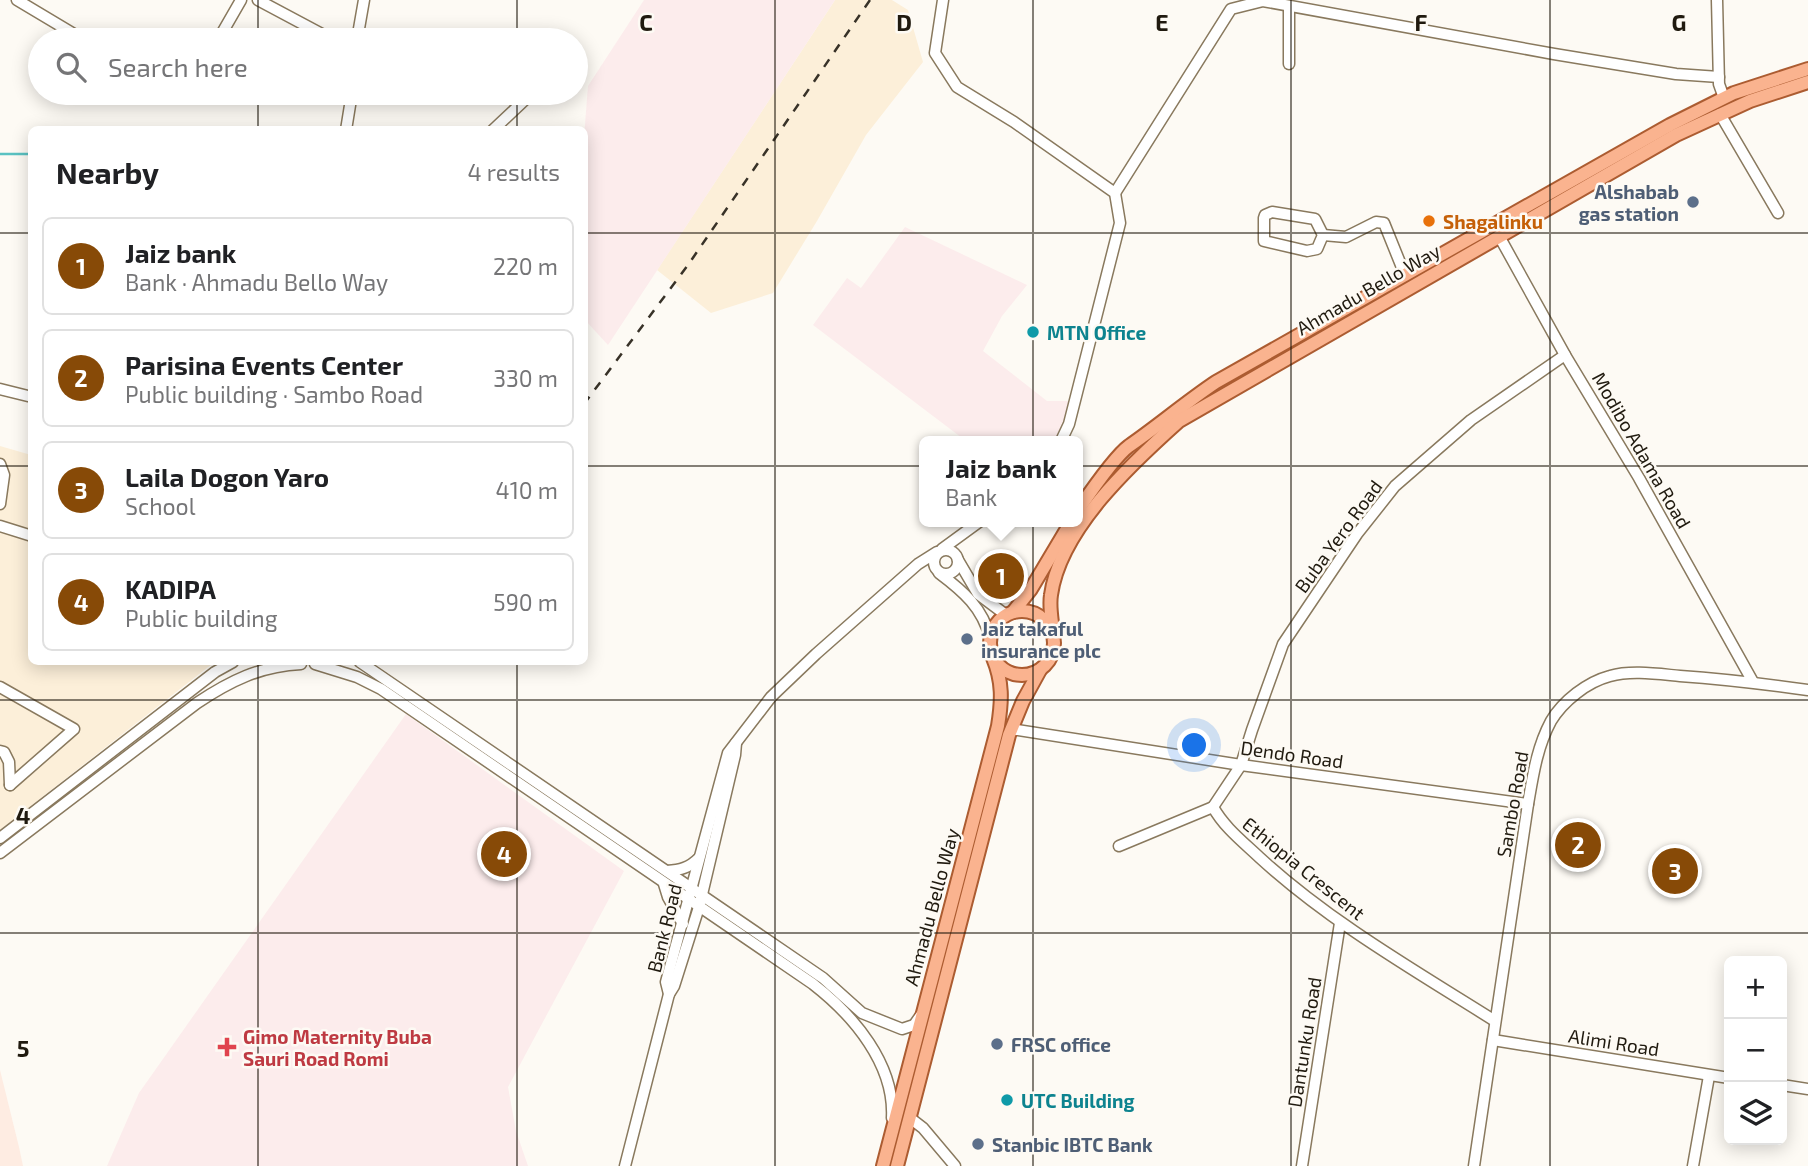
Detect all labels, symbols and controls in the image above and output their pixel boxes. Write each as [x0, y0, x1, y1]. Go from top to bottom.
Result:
text: C [639, 8, 653, 36]
text: D [896, 8, 912, 36]
text: E [1155, 8, 1169, 36]
text: F [1415, 8, 1428, 36]
text: G [1672, 8, 1686, 36]
search box [28, 28, 588, 105]
icon: search [52, 48, 90, 86]
text: Search here [108, 51, 248, 82]
text: Nearby [56, 154, 159, 190]
text: 4 results [468, 158, 560, 186]
place label: Alshabab gas station [1579, 180, 1679, 225]
marker: Alshabab gas station [1685, 194, 1701, 210]
place label: Shagalinku [1443, 210, 1543, 233]
marker: Shagalinku [1421, 213, 1437, 229]
text: Jaiz bank [125, 237, 236, 268]
street label: Ahmadu Bello Way [1292, 238, 1444, 340]
text: 1 [76, 252, 86, 280]
text: 220 m [493, 252, 558, 280]
text: Bank · Ahmadu Bello Way [125, 268, 388, 296]
place label: MTN Office [1047, 321, 1147, 344]
marker: MTN Office [1025, 324, 1041, 340]
text: Parisina Events Center [125, 349, 403, 380]
text: 2 [74, 364, 88, 392]
text: 330 m [493, 364, 558, 392]
street label: Modibo Adama Road [1588, 368, 1696, 532]
text: Public building · Sambo Road [125, 380, 423, 408]
popup [919, 436, 1083, 527]
text: Jaiz bank [945, 452, 1057, 483]
text: Laila Dogon Yaro [125, 461, 329, 492]
street label: Buba Yero Road [1289, 475, 1387, 597]
text: 3 [74, 476, 88, 504]
text: 410 m [496, 476, 558, 504]
text: Bank [945, 483, 997, 511]
text: School [125, 492, 195, 520]
pin: 1 [978, 550, 1024, 602]
text: KADIPA [125, 573, 216, 604]
text: 4 [74, 588, 88, 616]
text: 590 m [493, 588, 558, 616]
text: Public building [125, 604, 278, 632]
place label: Jaiz takaful insurance plc [981, 617, 1101, 662]
marker: Jaiz takaful insurance plc [959, 631, 975, 647]
your location [1177, 728, 1211, 762]
street label: Dendo Road [1239, 735, 1345, 773]
street label: Sambo Road [1491, 749, 1533, 859]
text: 4 [16, 801, 30, 829]
street label: Ethiopia Crescent [1238, 812, 1370, 924]
pin: 2 [1555, 819, 1601, 871]
street label: Ahmadu Bello Way [899, 826, 963, 988]
pin: 4 [481, 828, 527, 880]
pin: 3 [1652, 845, 1698, 897]
street label: Bank Road [642, 881, 686, 975]
map controls [1724, 956, 1787, 1145]
button: + [1724, 956, 1787, 1019]
street label: Dantunku Road [1282, 975, 1326, 1109]
button: − [1724, 1019, 1787, 1082]
street label: Alimi Road [1567, 1023, 1661, 1061]
place label: Gimo Maternity Buba Sauri Road Romi [243, 1025, 432, 1070]
place label: FRSC office [1011, 1033, 1111, 1056]
text: 5 [17, 1034, 29, 1062]
marker: FRSC office [989, 1036, 1005, 1052]
marker: Gimo Maternity Buba Sauri Road Romi [217, 1037, 237, 1057]
button: layers [1724, 1082, 1787, 1145]
place label: UTC Building [1021, 1089, 1135, 1112]
marker: UTC Building [999, 1092, 1015, 1108]
place label: Stanbic IBTC Bank [992, 1133, 1153, 1156]
marker: Stanbic IBTC Bank [970, 1136, 986, 1152]

